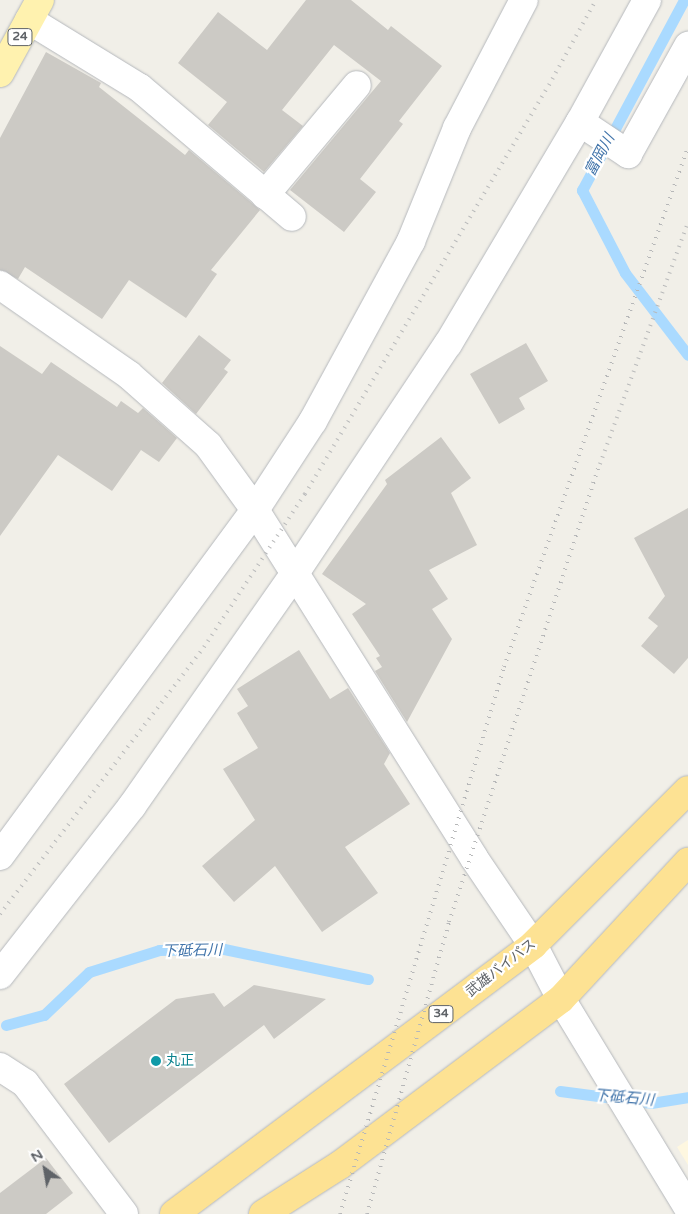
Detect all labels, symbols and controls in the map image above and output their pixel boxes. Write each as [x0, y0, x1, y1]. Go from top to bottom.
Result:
road number: 24 [6, 28, 34, 46]
water label: 富岡川 [581, 131, 619, 179]
street label: 武雄バイパス [463, 936, 539, 1000]
water label: 下砥石川 [162, 941, 222, 961]
road number: 34 [427, 1004, 455, 1024]
place label: 丸正 [166, 1053, 194, 1069]
marker: 丸正 [150, 1055, 162, 1067]
water label: 下砥石川 [593, 1086, 655, 1110]
north arrow [20, 1144, 70, 1194]
text: N [28, 1146, 46, 1166]

